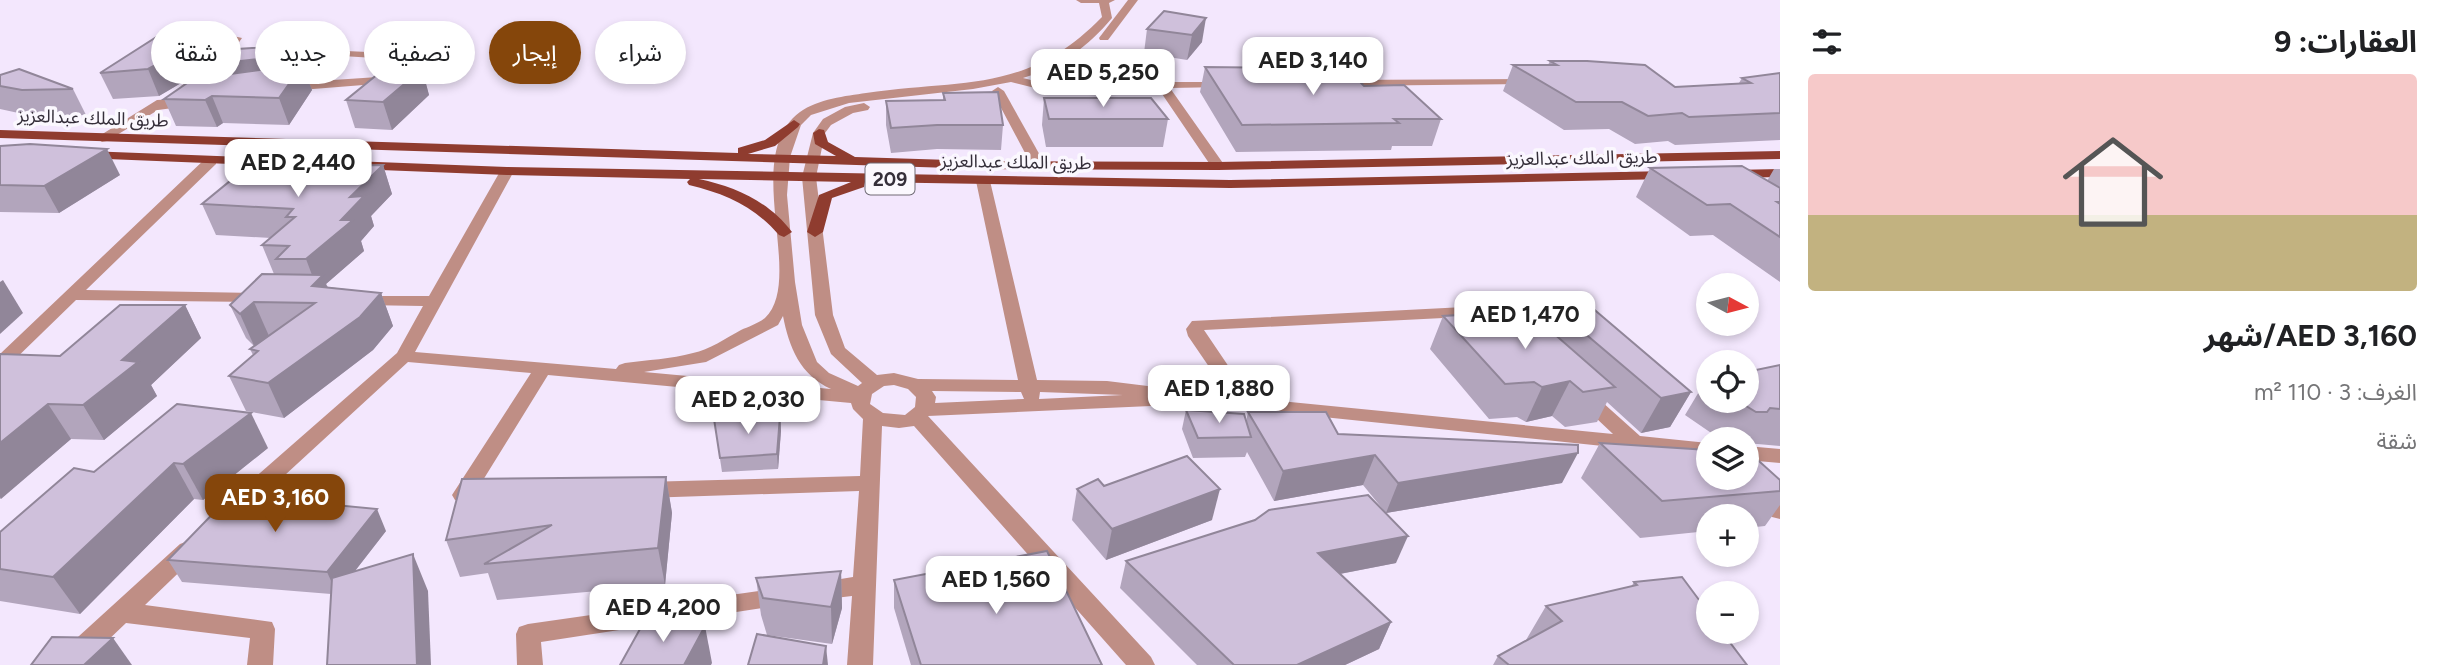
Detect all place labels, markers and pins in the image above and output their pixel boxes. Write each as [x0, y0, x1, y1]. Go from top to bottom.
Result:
pin: AED 3,140 [1233, 38, 1393, 97]
pin: AED 5,250 [1023, 50, 1183, 109]
pin: AED 2,440 [218, 140, 378, 199]
pin: AED 1,470 [1445, 292, 1605, 351]
pin: AED 1,880 [1139, 366, 1299, 425]
pin: AED 2,030 [668, 376, 828, 436]
pin: AED 3,160 [195, 475, 355, 534]
pin: AED 1,560 [916, 556, 1076, 616]
pin: AED 4,200 [583, 584, 743, 644]

